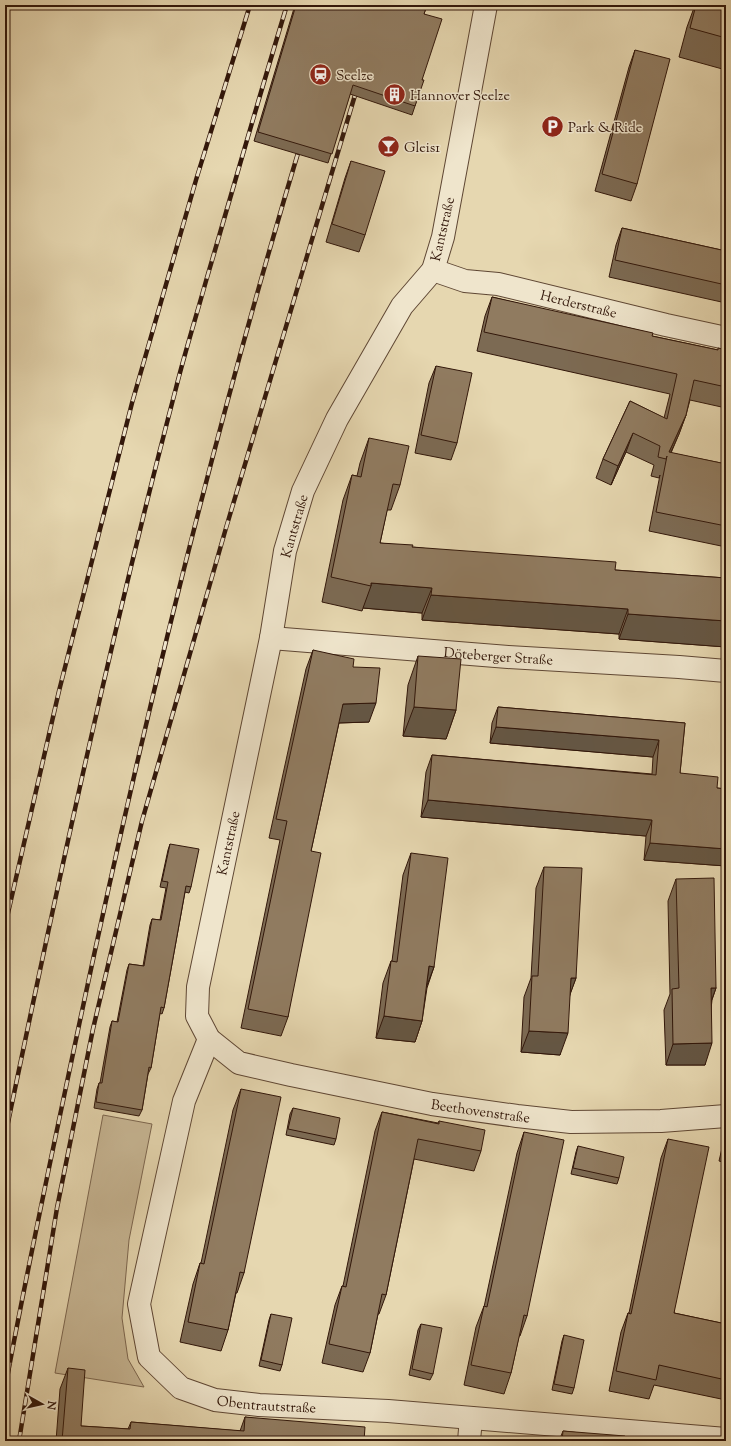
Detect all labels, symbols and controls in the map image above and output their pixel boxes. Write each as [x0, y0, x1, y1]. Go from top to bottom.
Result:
station icon: Seelze [307, 62, 333, 88]
place label: Seelze [336, 67, 373, 87]
building icon: Hannover Seelze [382, 82, 408, 108]
place label: Hannover Seelze [410, 87, 510, 107]
parking icon: Park & Ride [540, 114, 566, 140]
place label: Park & Ride [568, 119, 642, 139]
bar icon: Gleis1 [376, 134, 402, 160]
place label: Gleis1 [404, 139, 440, 159]
street label: Kantstraße [427, 195, 461, 264]
street label: Herderstraße [538, 287, 619, 325]
street label: Kantstraße [277, 492, 315, 561]
street label: Döteberger Straße [443, 644, 553, 672]
street label: Kantstraße [213, 809, 247, 877]
street label: Beethovenstraße [430, 1096, 531, 1129]
north arrow [22, 1384, 62, 1424]
street label: Obentrautstraße [216, 1392, 316, 1420]
text: N [42, 1399, 60, 1411]

